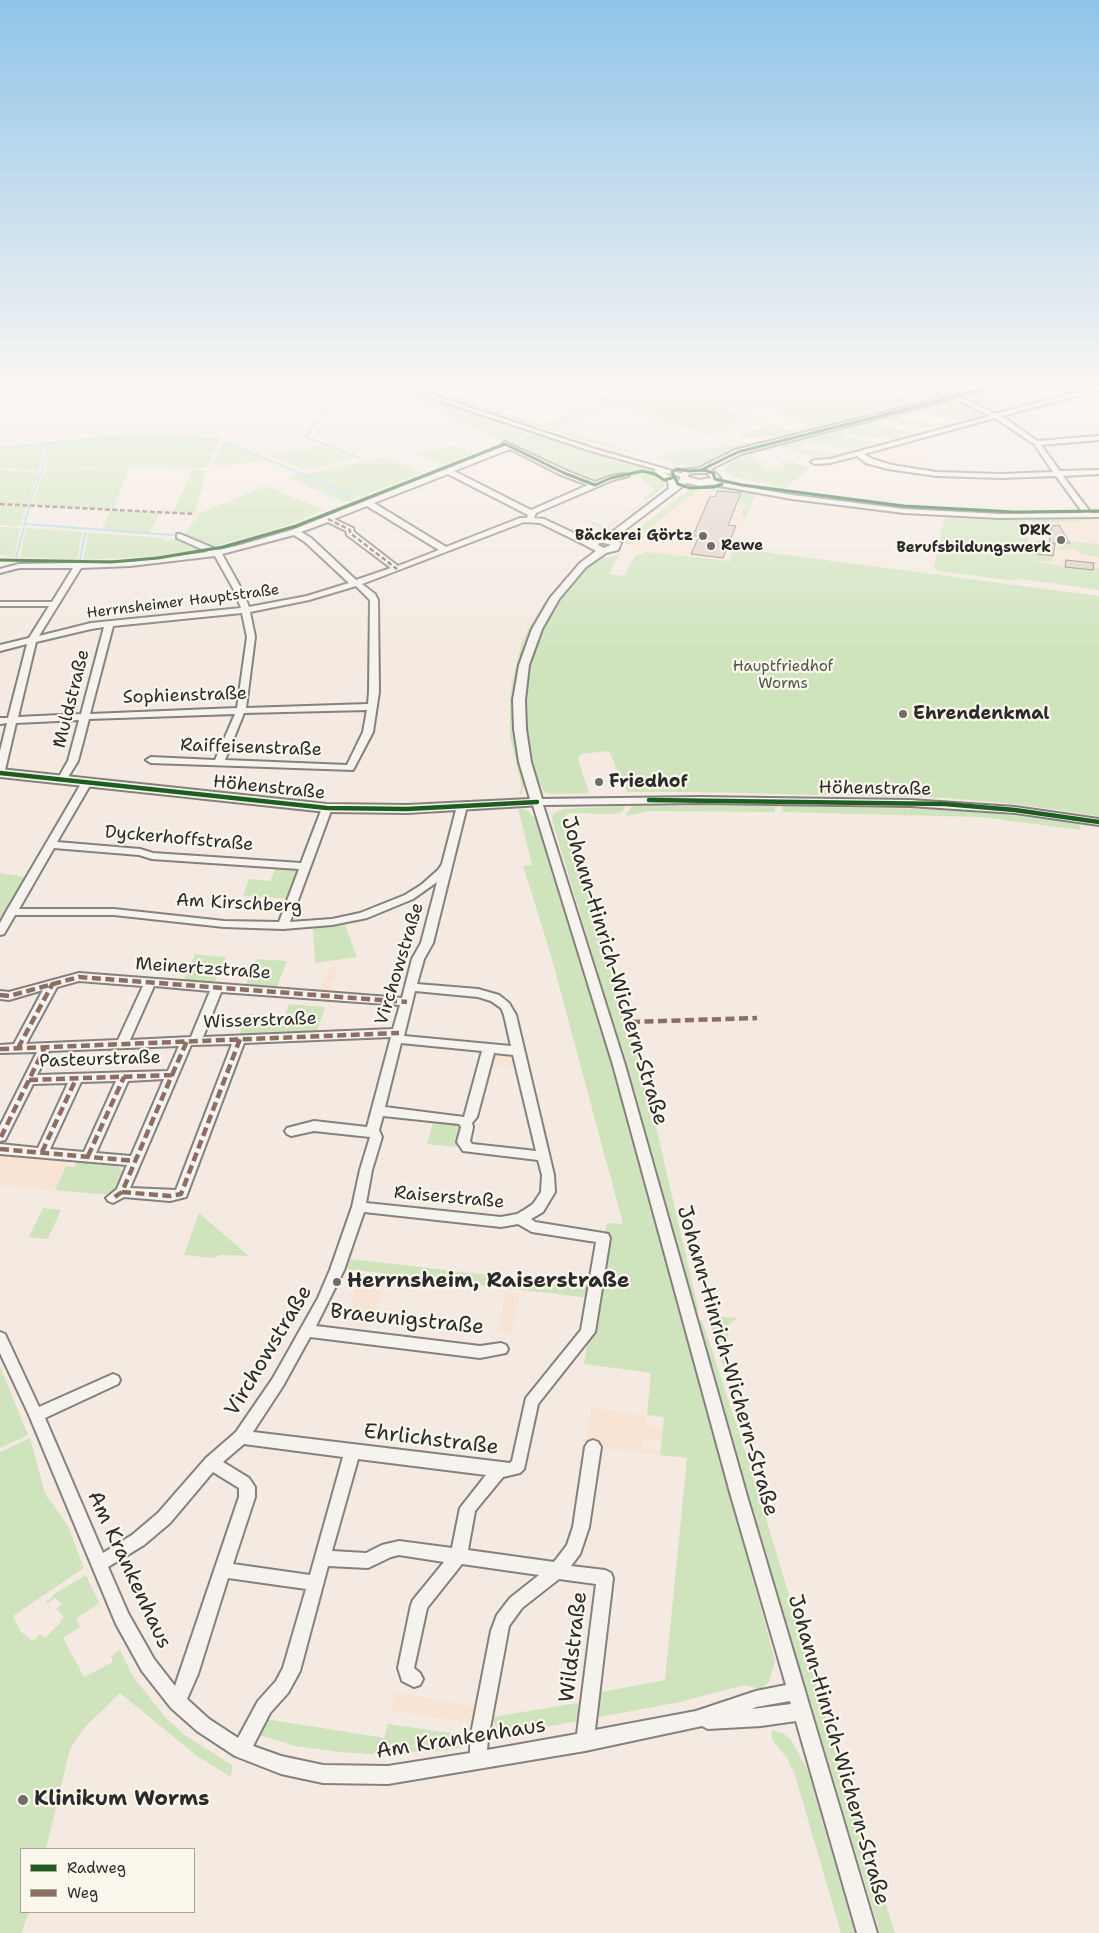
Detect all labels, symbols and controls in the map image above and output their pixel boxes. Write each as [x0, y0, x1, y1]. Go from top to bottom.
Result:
place label: DRK Berufsbildungswerk [896, 522, 1051, 557]
place label: Bäckerei Görtz [575, 527, 693, 545]
marker: Bäckerei Görtz [697, 530, 709, 542]
marker: DRK Berufsbildungswerk [1055, 534, 1067, 546]
place label: Rewe [721, 537, 763, 555]
marker: Rewe [705, 540, 717, 552]
street label: Herrnsheimer Hauptstraße [86, 581, 280, 623]
street label: Muldstraße [49, 647, 95, 751]
park label: Hauptfriedhof Worms [733, 658, 833, 693]
street label: Sophienstraße [123, 683, 247, 709]
place label: Ehrendenkmal [913, 703, 1050, 725]
marker: Ehrendenkmal [897, 708, 909, 720]
street label: Raiffeisenstraße [180, 735, 322, 761]
street label: Höhenstraße [212, 771, 326, 805]
place label: Friedhof [609, 771, 688, 793]
marker: Friedhof [593, 776, 605, 788]
street label: Höhenstraße [819, 777, 931, 801]
street label: Johann-Hinrich-Wichern-Straße [555, 813, 673, 1129]
street label: Dyckerhoffstraße [104, 822, 254, 856]
street label: Am Kirschberg [175, 890, 303, 918]
street label: Virchowstraße [371, 900, 429, 1028]
street label: Meinertzstraße [135, 953, 271, 985]
street label: Wisserstraße [203, 1008, 317, 1034]
street label: Pasteurstraße [39, 1047, 161, 1073]
street label: Raiserstraße [393, 1182, 505, 1214]
street label: Johann-Hinrich-Wichern-Straße [671, 1203, 783, 1519]
place label: Herrnsheim, Raiserstraße [347, 1269, 630, 1295]
marker: Herrnsheim, Raiserstraße [331, 1276, 343, 1288]
street label: Virchowstraße [220, 1281, 318, 1421]
street label: Braeunigstraße [329, 1299, 485, 1341]
street label: Ehrlichstraße [362, 1419, 500, 1461]
street label: Am Krankenhaus [81, 1487, 177, 1653]
street label: Wildstraße [555, 1590, 593, 1704]
street label: Johann-Hinrich-Wichern-Straße [782, 1592, 894, 1908]
street label: Am Krankenhaus [374, 1713, 548, 1765]
place label: Klinikum Worms [34, 1787, 209, 1813]
marker: Klinikum Worms [16, 1793, 30, 1807]
legend [20, 1848, 195, 1913]
text: Radweg [67, 1858, 126, 1878]
text: Weg [67, 1883, 98, 1903]

